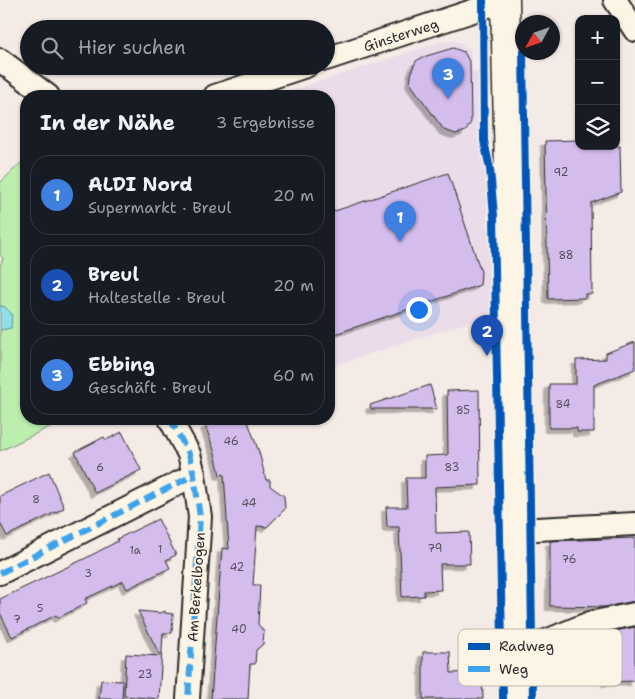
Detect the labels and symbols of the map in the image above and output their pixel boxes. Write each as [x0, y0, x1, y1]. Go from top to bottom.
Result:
street label: Ginsterweg [361, 14, 441, 56]
north arrow [515, 15, 560, 60]
pin: 3 [432, 58, 464, 99]
house number: 92 [554, 165, 568, 180]
pin: 1 [384, 201, 416, 242]
house number: 88 [558, 248, 574, 263]
your location [406, 297, 432, 323]
pin: 2 [471, 315, 503, 356]
house number: 84 [556, 397, 571, 412]
house number: 85 [456, 403, 470, 418]
house number: 46 [223, 434, 239, 449]
house number: 6 [96, 460, 104, 475]
house number: 83 [445, 460, 459, 475]
house number: 8 [32, 492, 40, 507]
house number: 44 [241, 496, 257, 511]
street label: Am Berkelbogen [183, 531, 209, 643]
house number: 79 [428, 541, 443, 556]
house number: 1 [158, 542, 162, 557]
house number: 1a [129, 543, 141, 558]
house number: 76 [562, 552, 576, 567]
house number: 42 [230, 560, 244, 575]
house number: 3 [84, 566, 92, 581]
house number: 5 [37, 601, 44, 616]
house number: 7 [13, 612, 21, 627]
house number: 40 [231, 622, 247, 637]
legend [458, 629, 622, 686]
text: Radweg [499, 637, 554, 655]
text: Weg [499, 660, 528, 678]
house number: 23 [138, 667, 152, 682]

